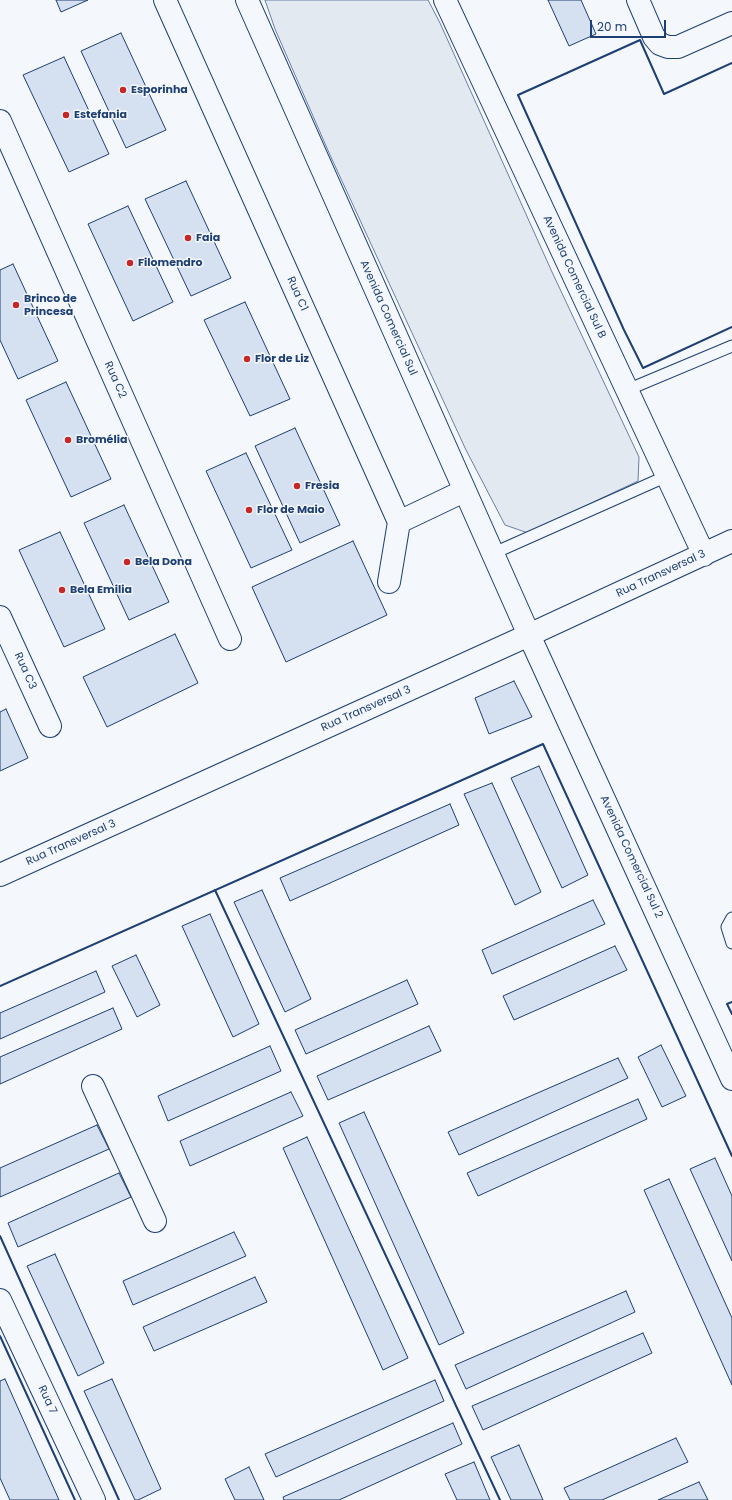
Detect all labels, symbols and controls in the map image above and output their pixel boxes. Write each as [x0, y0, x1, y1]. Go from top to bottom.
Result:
scale bar [592, 12, 668, 38]
text: 20 m [597, 18, 627, 35]
place label: Esporinha [131, 83, 188, 97]
marker: Esporinha [118, 85, 128, 95]
place label: Estefania [74, 108, 127, 122]
marker: Estefania [61, 110, 71, 120]
street label: Avenida Comercial Sul B [540, 213, 608, 341]
place label: Faia [196, 231, 220, 245]
marker: Faia [183, 233, 193, 243]
place label: Filomendro [138, 256, 203, 270]
marker: Filomendro [125, 258, 135, 268]
street label: Avenida Comercial Sul [357, 258, 419, 378]
street label: Rua C1 [284, 275, 310, 313]
place label: Brinco de Princesa [24, 292, 77, 318]
marker: Brinco de Princesa [11, 300, 21, 310]
place label: Flor de Liz [255, 352, 309, 366]
marker: Flor de Liz [242, 354, 252, 364]
street label: Rua C2 [101, 360, 129, 400]
place label: Bromélia [76, 433, 127, 447]
marker: Bromélia [63, 435, 73, 445]
place label: Fresia [305, 479, 339, 493]
marker: Fresia [292, 481, 302, 491]
place label: Flor de Maio [257, 503, 325, 517]
marker: Flor de Maio [244, 505, 254, 515]
street label: Rua Transversal 3 [614, 548, 708, 600]
place label: Bela Dona [135, 555, 192, 569]
marker: Bela Dona [122, 557, 132, 567]
place label: Bela Emilia [70, 583, 132, 597]
marker: Bela Emilia [57, 585, 67, 595]
street label: Rua C3 [11, 650, 39, 692]
street label: Rua Transversal 3 [319, 683, 413, 735]
street label: Avenida Comercial Sul 2 [597, 794, 665, 920]
street label: Rua Transversal 3 [24, 817, 118, 869]
street label: Rua 7 [35, 1384, 59, 1416]

